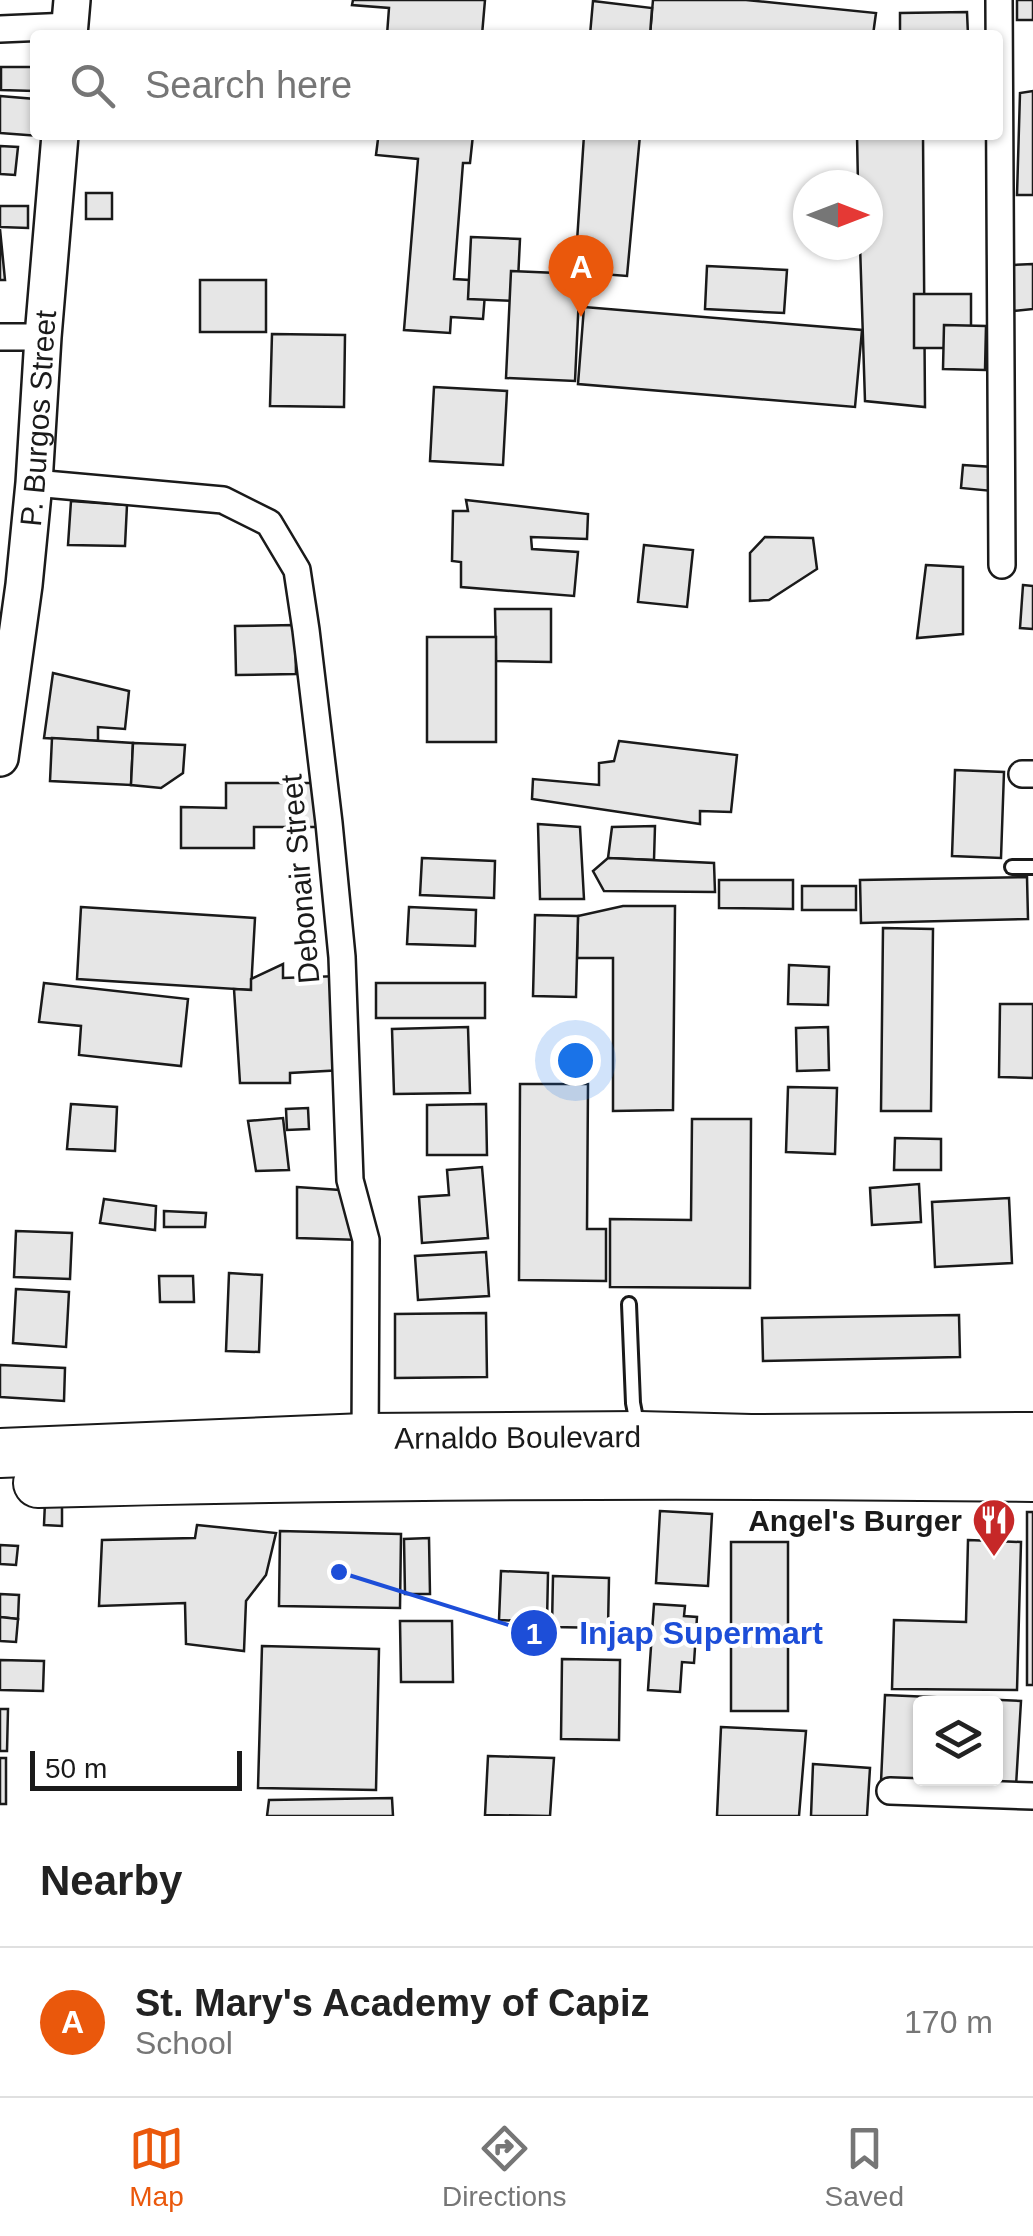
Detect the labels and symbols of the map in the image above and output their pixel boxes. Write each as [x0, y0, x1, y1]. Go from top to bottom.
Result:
north arrow [793, 170, 883, 260]
pin: A [548, 234, 614, 317]
street label: P. Burgos Street [13, 308, 62, 528]
street label: Debonair Street [274, 772, 326, 985]
your location [550, 1035, 601, 1086]
street label: Arnaldo Boulevard [394, 1419, 641, 1454]
restaurant icon: Angel's Burger [971, 1497, 1017, 1558]
place label: Angel's Burger [748, 1504, 962, 1537]
callout: Injap Supermart [509, 1602, 842, 1664]
text: Injap Supermart [579, 1615, 823, 1651]
text: 1 [526, 1617, 542, 1650]
scale bar [30, 1746, 242, 1790]

